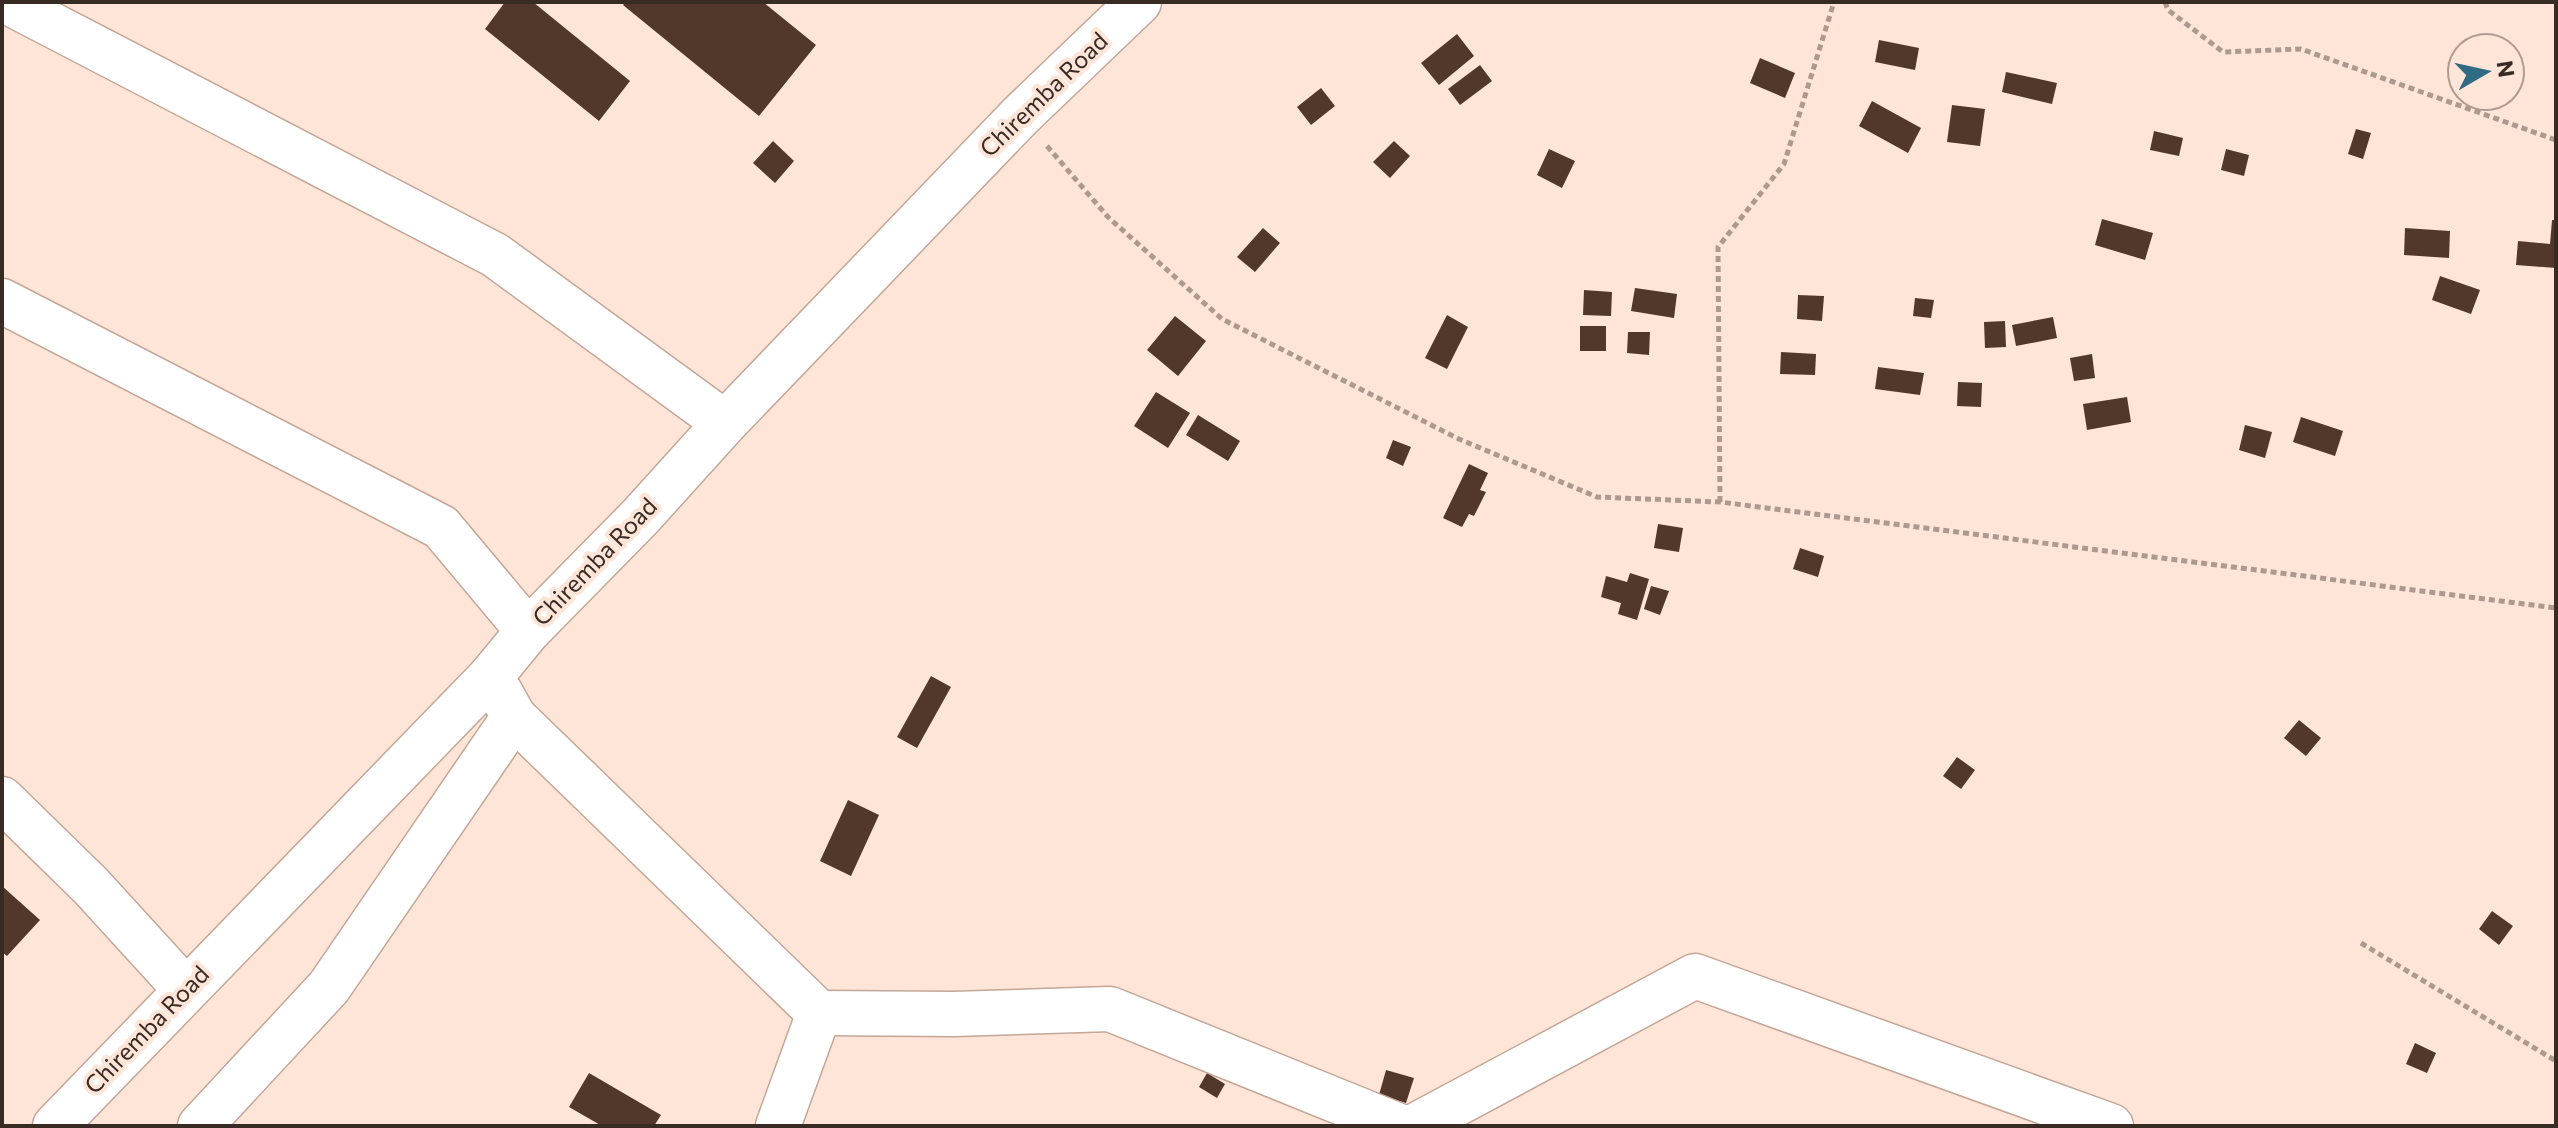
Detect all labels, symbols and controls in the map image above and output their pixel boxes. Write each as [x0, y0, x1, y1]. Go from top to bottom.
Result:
street label: Chiremba Road [973, 26, 1113, 162]
north arrow [2446, 32, 2526, 112]
text: N [2492, 59, 2521, 79]
street label: Chiremba Road [526, 491, 662, 631]
street label: Chiremba Road [78, 959, 214, 1099]

